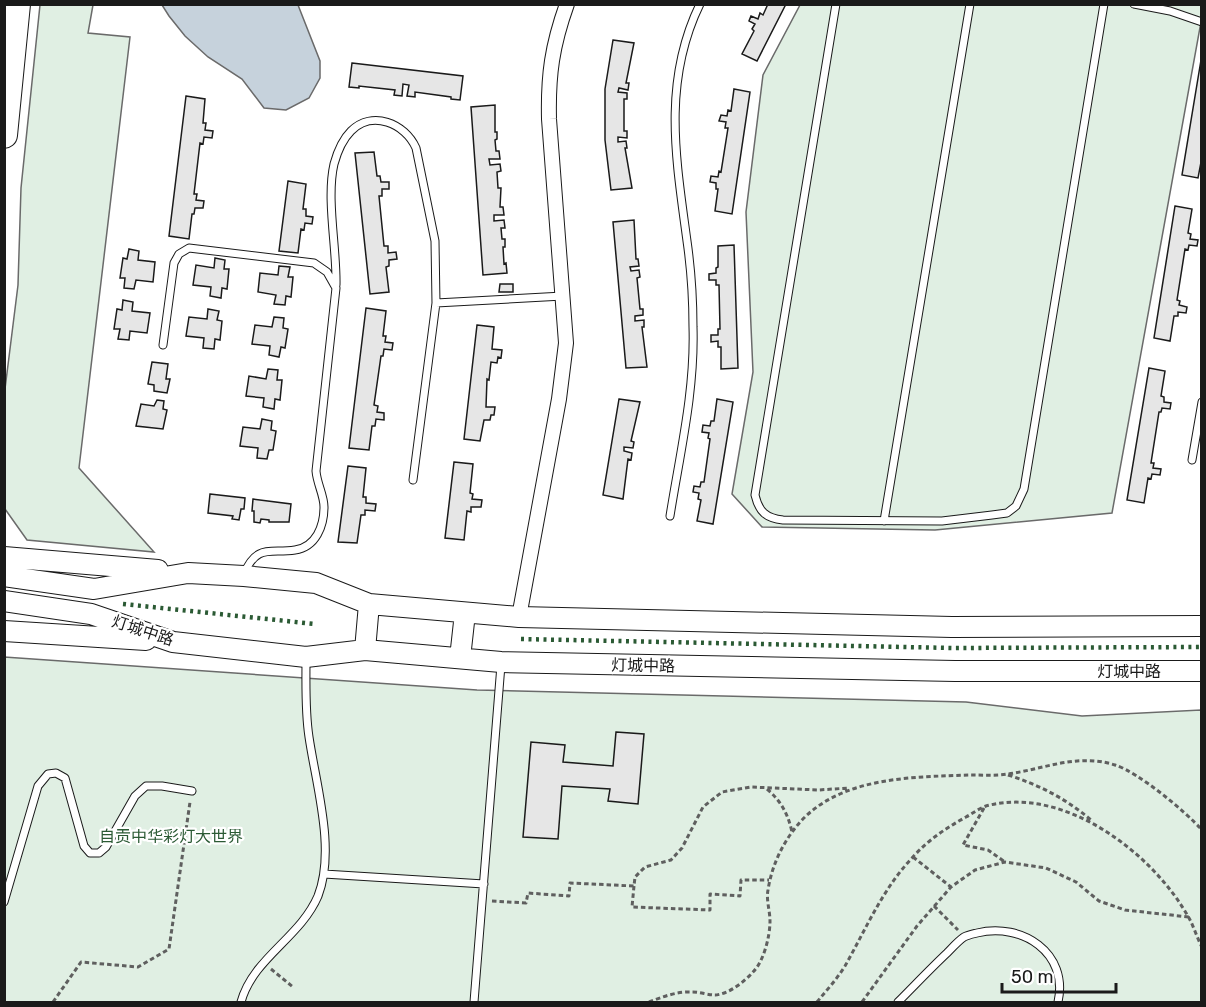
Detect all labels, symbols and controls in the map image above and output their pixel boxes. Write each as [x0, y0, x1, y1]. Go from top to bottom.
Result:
street label: 灯城中路 [109, 612, 176, 649]
street label: 灯城中路 [611, 655, 675, 676]
street label: 灯城中路 [1097, 662, 1161, 681]
park label: 自贡中华彩灯大世界 [99, 827, 243, 846]
scale bar [1002, 956, 1116, 994]
text: 50 m [1011, 966, 1054, 988]

